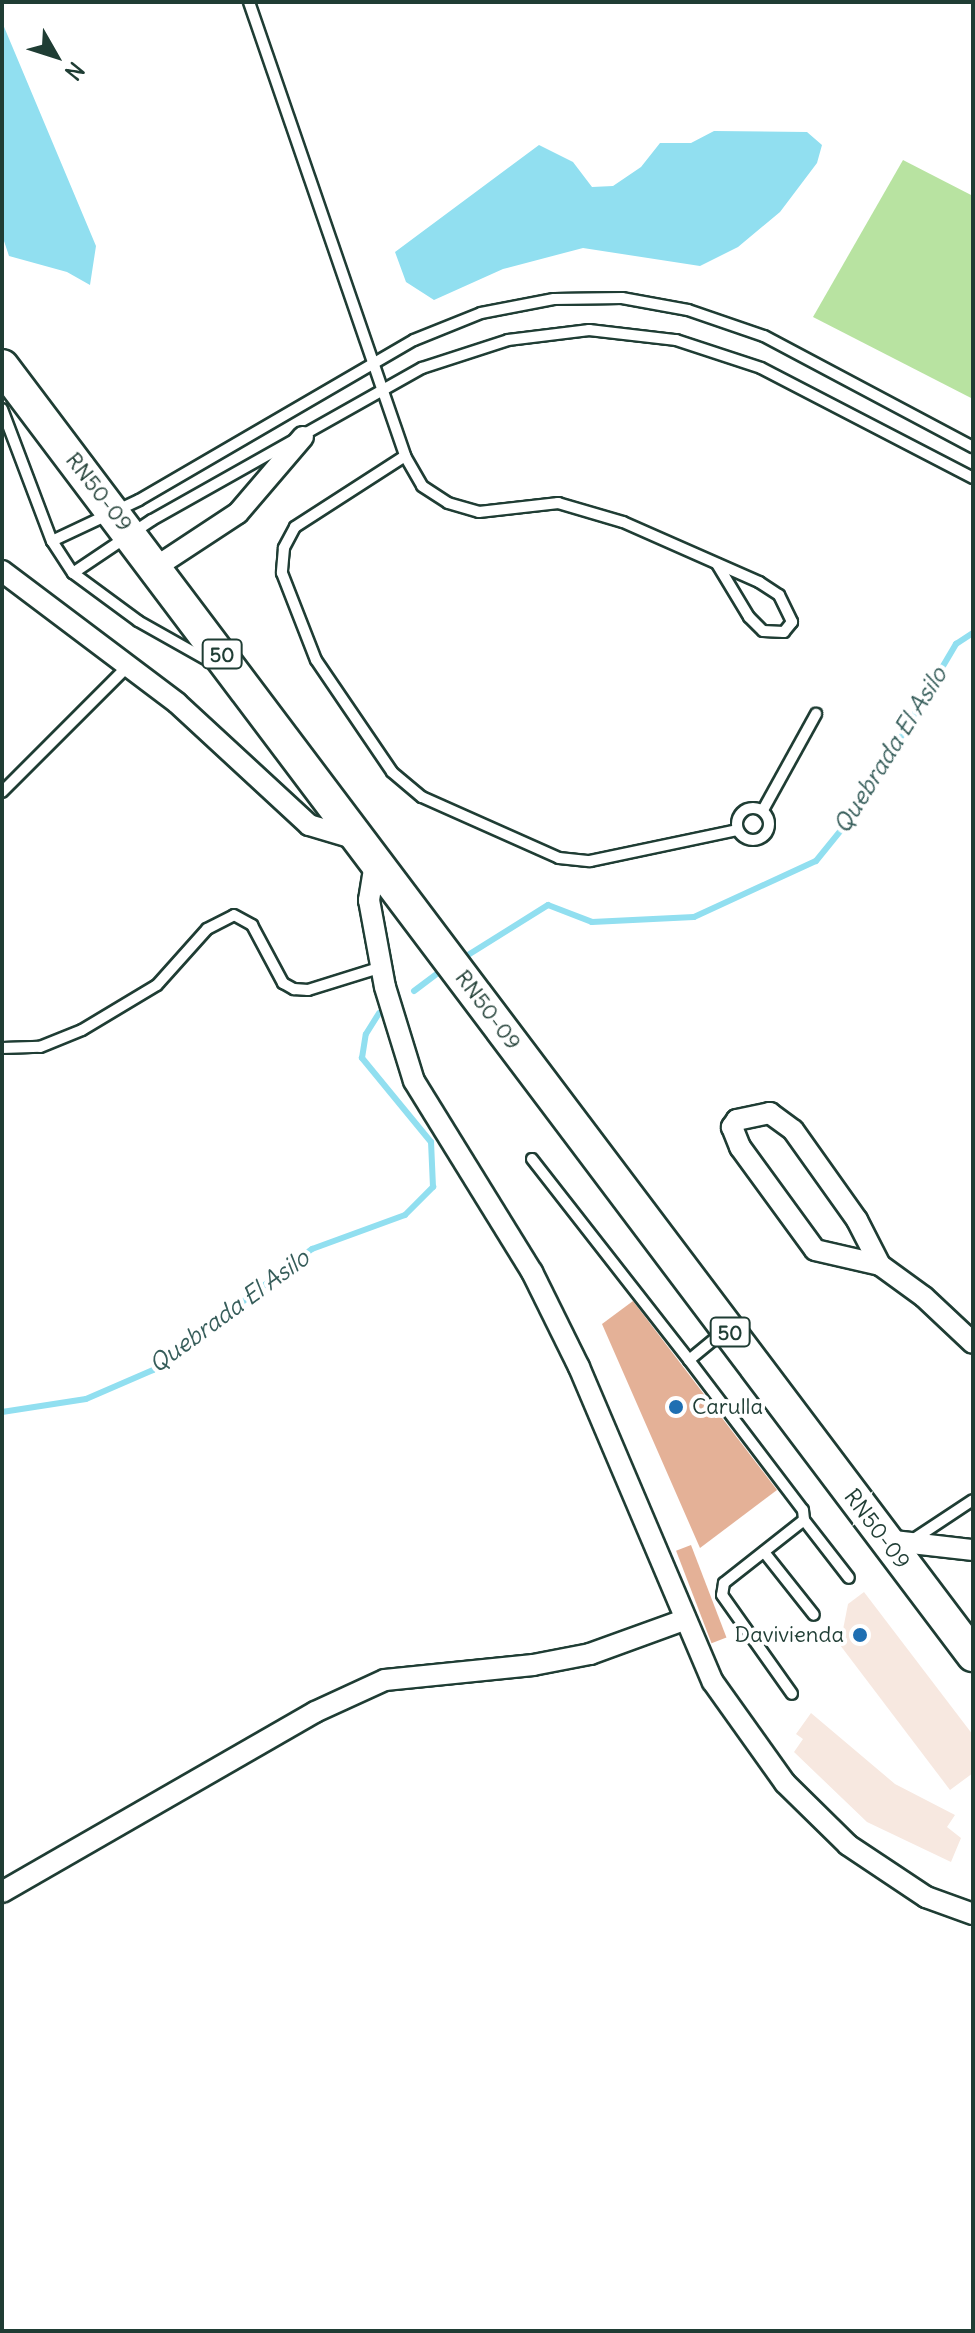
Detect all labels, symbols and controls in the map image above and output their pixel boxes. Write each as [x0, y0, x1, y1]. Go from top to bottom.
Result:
north arrow [16, 16, 96, 96]
text: N [59, 56, 90, 86]
street label: RN50-09 [60, 447, 138, 537]
road number: 50 [200, 638, 244, 670]
water label: Quebrada El Asilo [827, 662, 953, 838]
street label: RN50-09 [450, 965, 526, 1055]
water label: Quebrada El Asilo [143, 1243, 315, 1379]
road number: 50 [708, 1316, 752, 1348]
place label: Carulla [692, 1394, 763, 1420]
marker: Carulla [667, 1398, 685, 1416]
street label: RN50-09 [839, 1484, 915, 1574]
place label: Davivienda [735, 1622, 844, 1648]
marker: Davivienda [851, 1626, 869, 1644]

